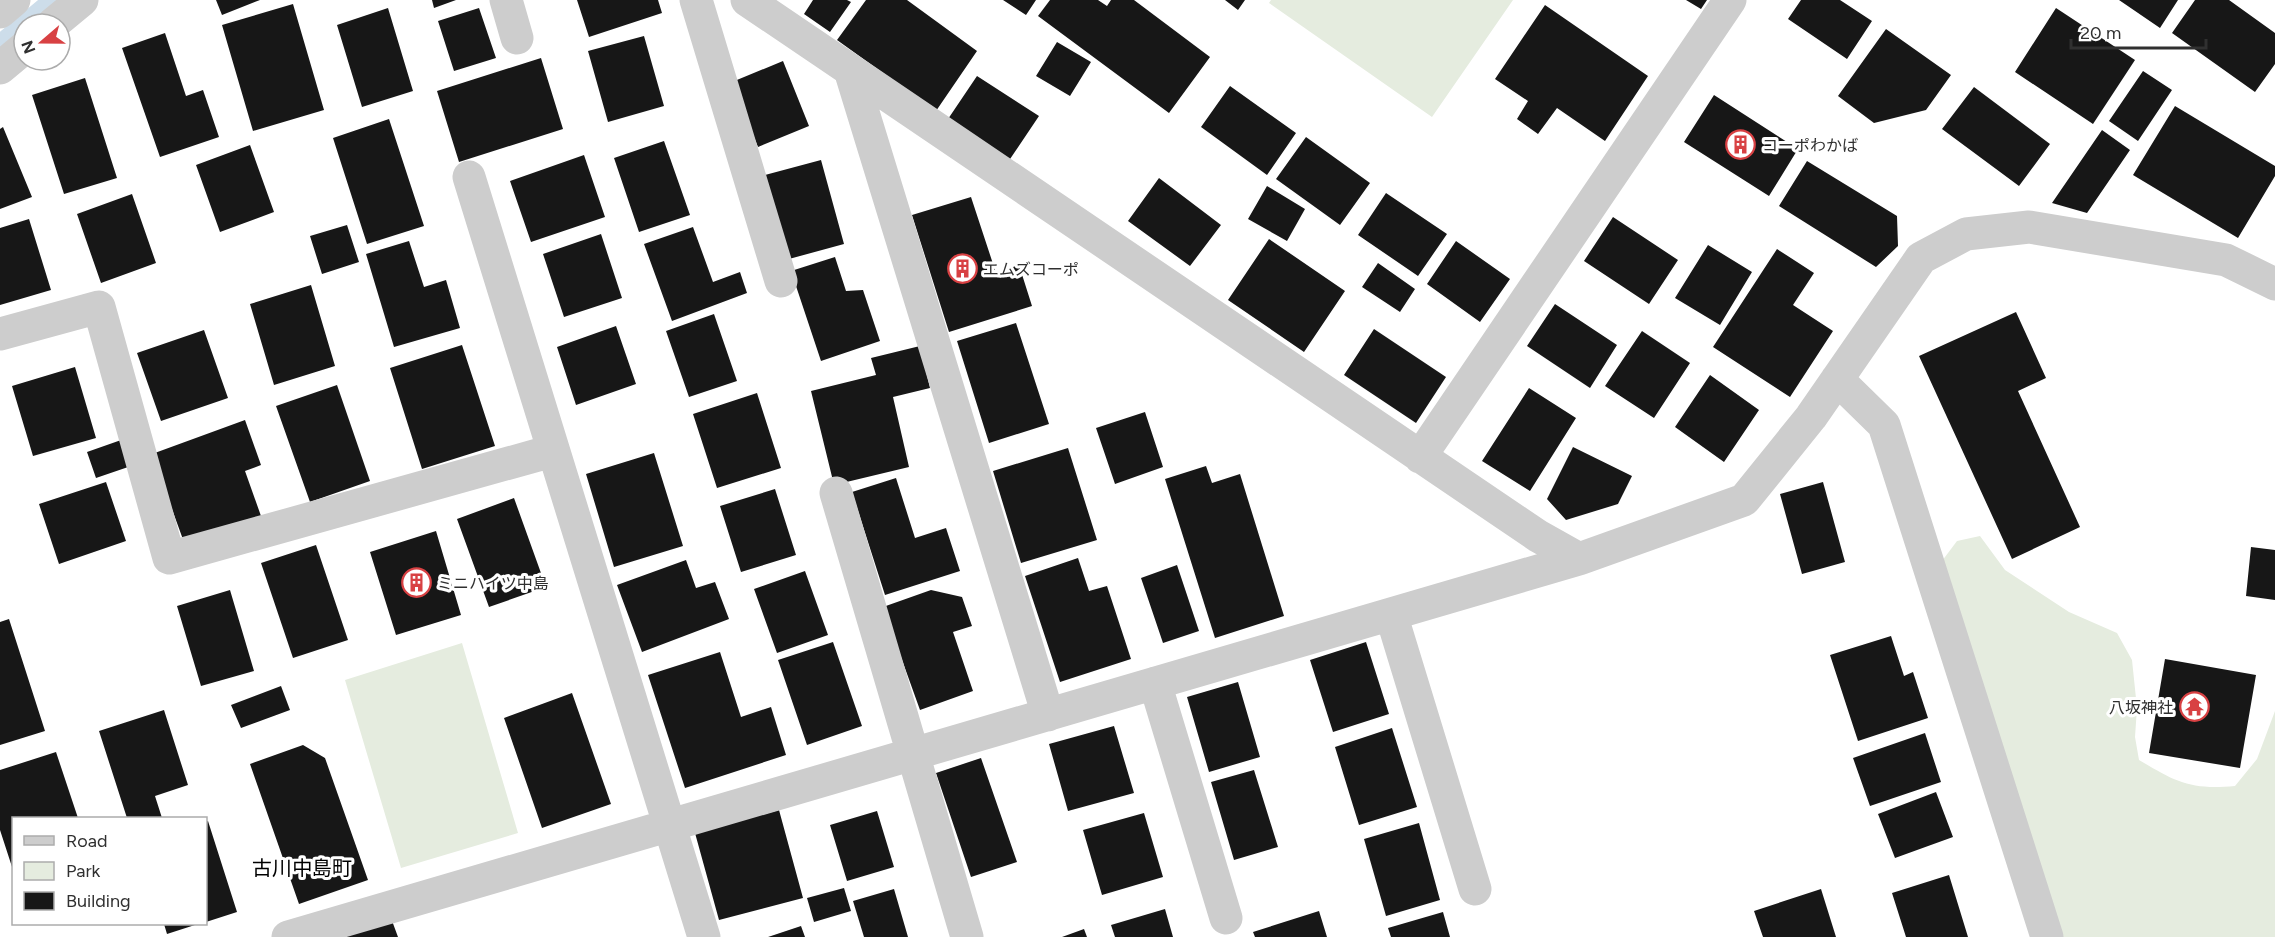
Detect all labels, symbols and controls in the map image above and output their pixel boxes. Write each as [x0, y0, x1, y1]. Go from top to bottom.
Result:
north arrow [12, 12, 72, 72]
scale bar [2071, 12, 2206, 50]
text: 20 m [2080, 22, 2121, 44]
text: N [17, 38, 39, 56]
building icon: コーポわかば [1725, 129, 1757, 161]
place label: コーポわかば [1762, 136, 1858, 155]
building icon: エムズコーポ [946, 253, 978, 285]
place label: エムズコーポ [983, 260, 1079, 279]
building icon: ミニハイツ中島 [400, 567, 432, 599]
place label: ミニハイツ中島 [437, 574, 549, 593]
temple icon: 八坂神社 [2178, 691, 2210, 723]
place label: 八坂神社 [2109, 698, 2173, 717]
legend [12, 817, 207, 925]
text: Road [66, 830, 107, 852]
district label: 古川中島町 [252, 856, 352, 880]
text: Park [66, 860, 101, 882]
text: Building [66, 890, 131, 912]

